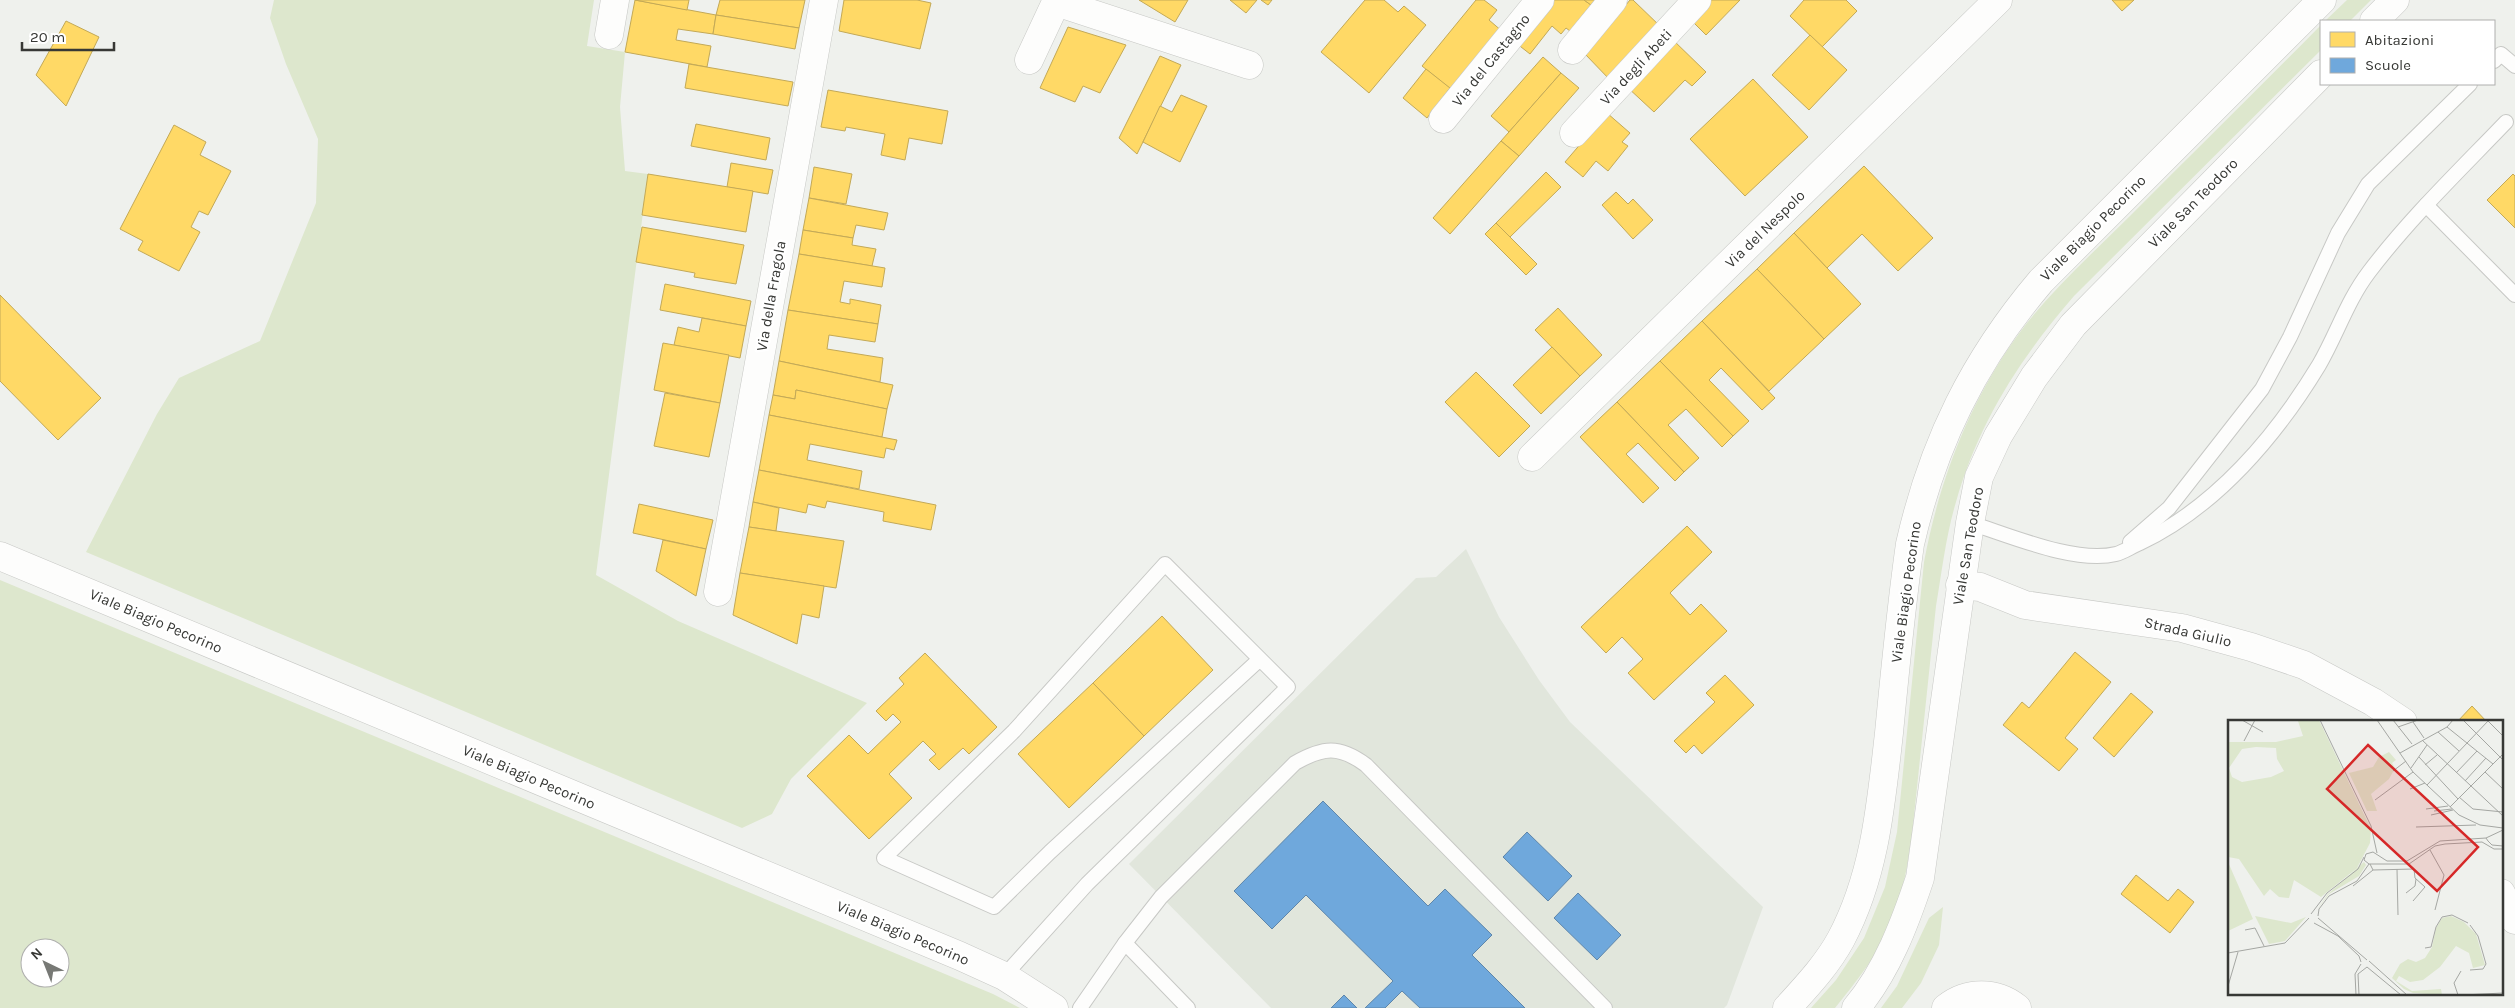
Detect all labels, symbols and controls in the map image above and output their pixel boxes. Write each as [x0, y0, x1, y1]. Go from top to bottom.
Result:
street label: Via del Castagno [1448, 10, 1534, 110]
scale bar [22, 20, 115, 52]
legend [2320, 20, 2495, 85]
street label: Via degli Abeti [1596, 25, 1676, 109]
text: 20 m [30, 28, 65, 46]
text: Abitazioni [2365, 31, 2434, 49]
text: Scuole [2365, 56, 2411, 74]
street label: Viale San Teodoro [2144, 154, 2242, 252]
street label: Viale Biagio Pecorino [2036, 171, 2150, 285]
street label: Via del Nespolo [1721, 186, 1809, 272]
street label: Via della Fragola [752, 239, 790, 353]
street label: Viale San Teodoro [1949, 486, 1987, 606]
street label: Viale Biagio Pecorino [1887, 520, 1925, 664]
street label: Viale Biagio Pecorino [87, 585, 225, 657]
street label: Strada Giulio [2143, 613, 2233, 651]
inset map [2228, 720, 2502, 996]
street label: Viale Biagio Pecorino [460, 741, 598, 813]
street label: Viale Biagio Pecorino [834, 897, 972, 969]
north arrow [20, 938, 70, 988]
text: N [27, 944, 46, 964]

